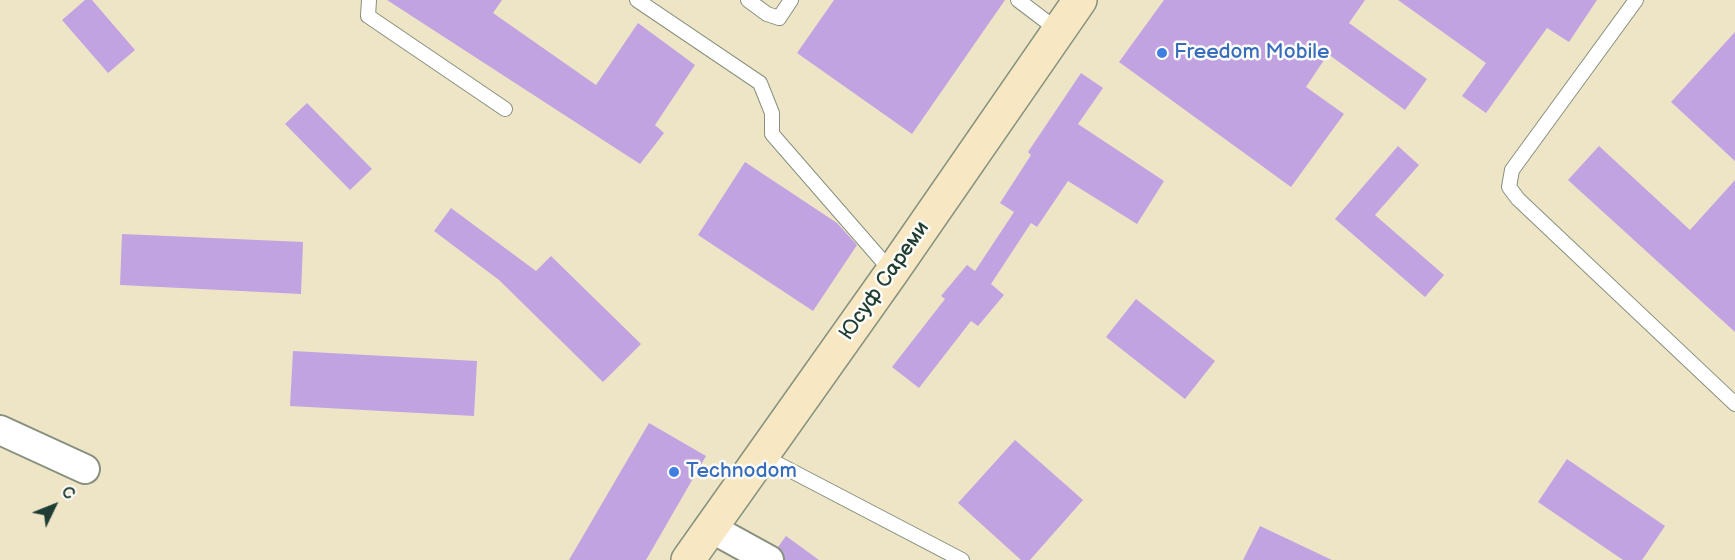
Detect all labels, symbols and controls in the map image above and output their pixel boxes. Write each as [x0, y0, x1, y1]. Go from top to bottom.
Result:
place label: Freedom Mobile [1174, 40, 1329, 66]
marker: Freedom Mobile [1155, 46, 1169, 60]
street label: Юсуф Сареми [835, 217, 935, 345]
place label: Technodom [686, 459, 797, 485]
marker: Technodom [667, 465, 681, 479]
north arrow [24, 476, 84, 536]
text: С [57, 483, 78, 504]

